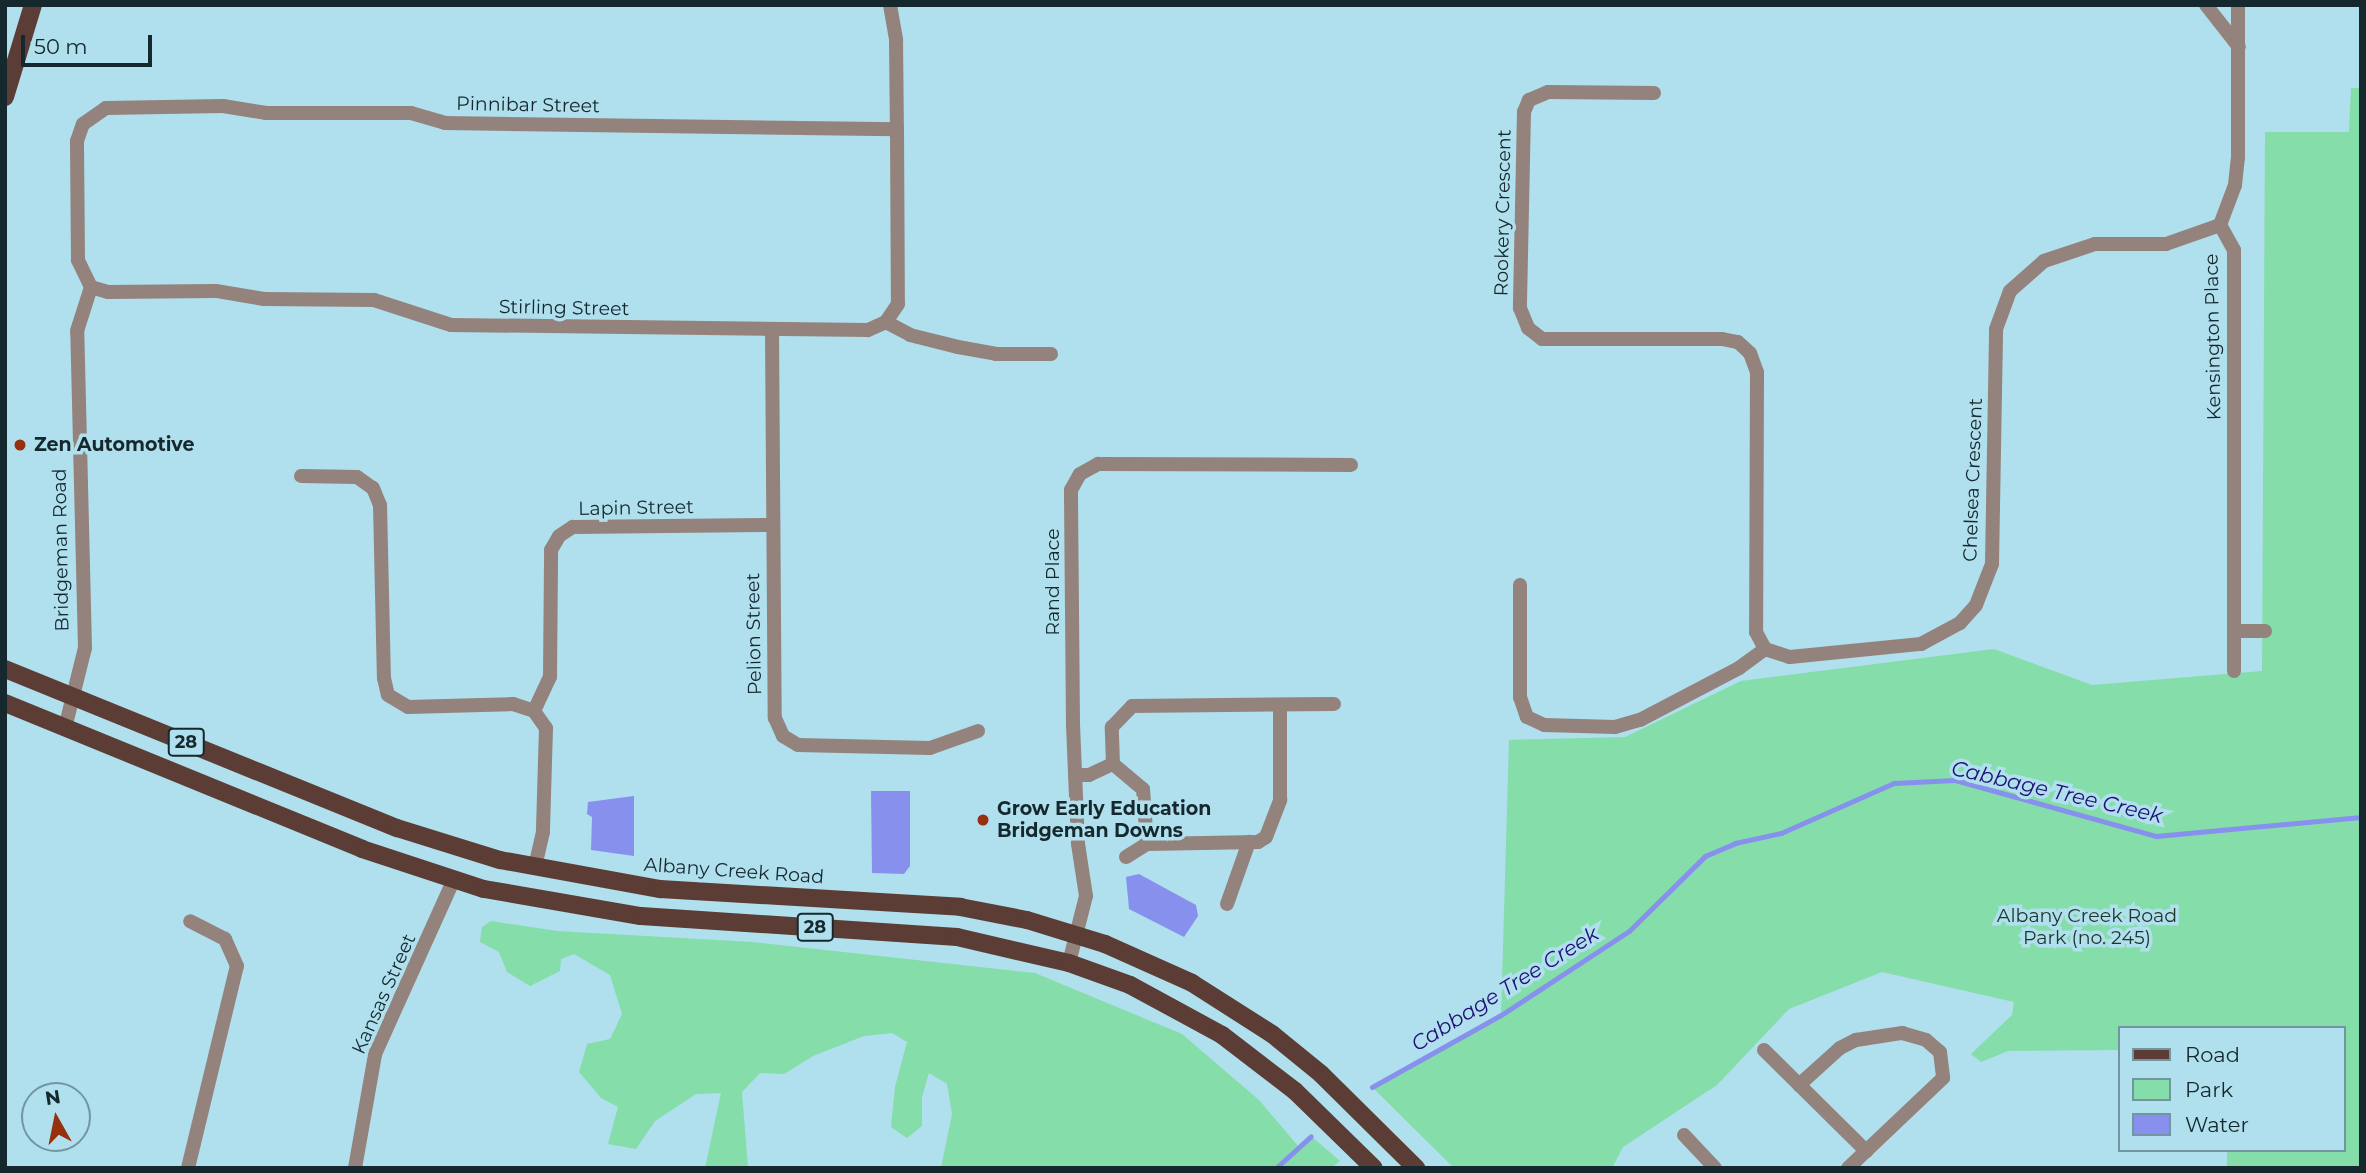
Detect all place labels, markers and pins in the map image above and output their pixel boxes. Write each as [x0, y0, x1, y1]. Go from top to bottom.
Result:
place label: Zen Automotive [34, 434, 194, 456]
marker: Zen Automotive [12, 437, 28, 453]
place label: Grow Early Education Bridgeman Downs [997, 798, 1211, 842]
marker: Grow Early Education Bridgeman Downs [975, 812, 991, 828]

